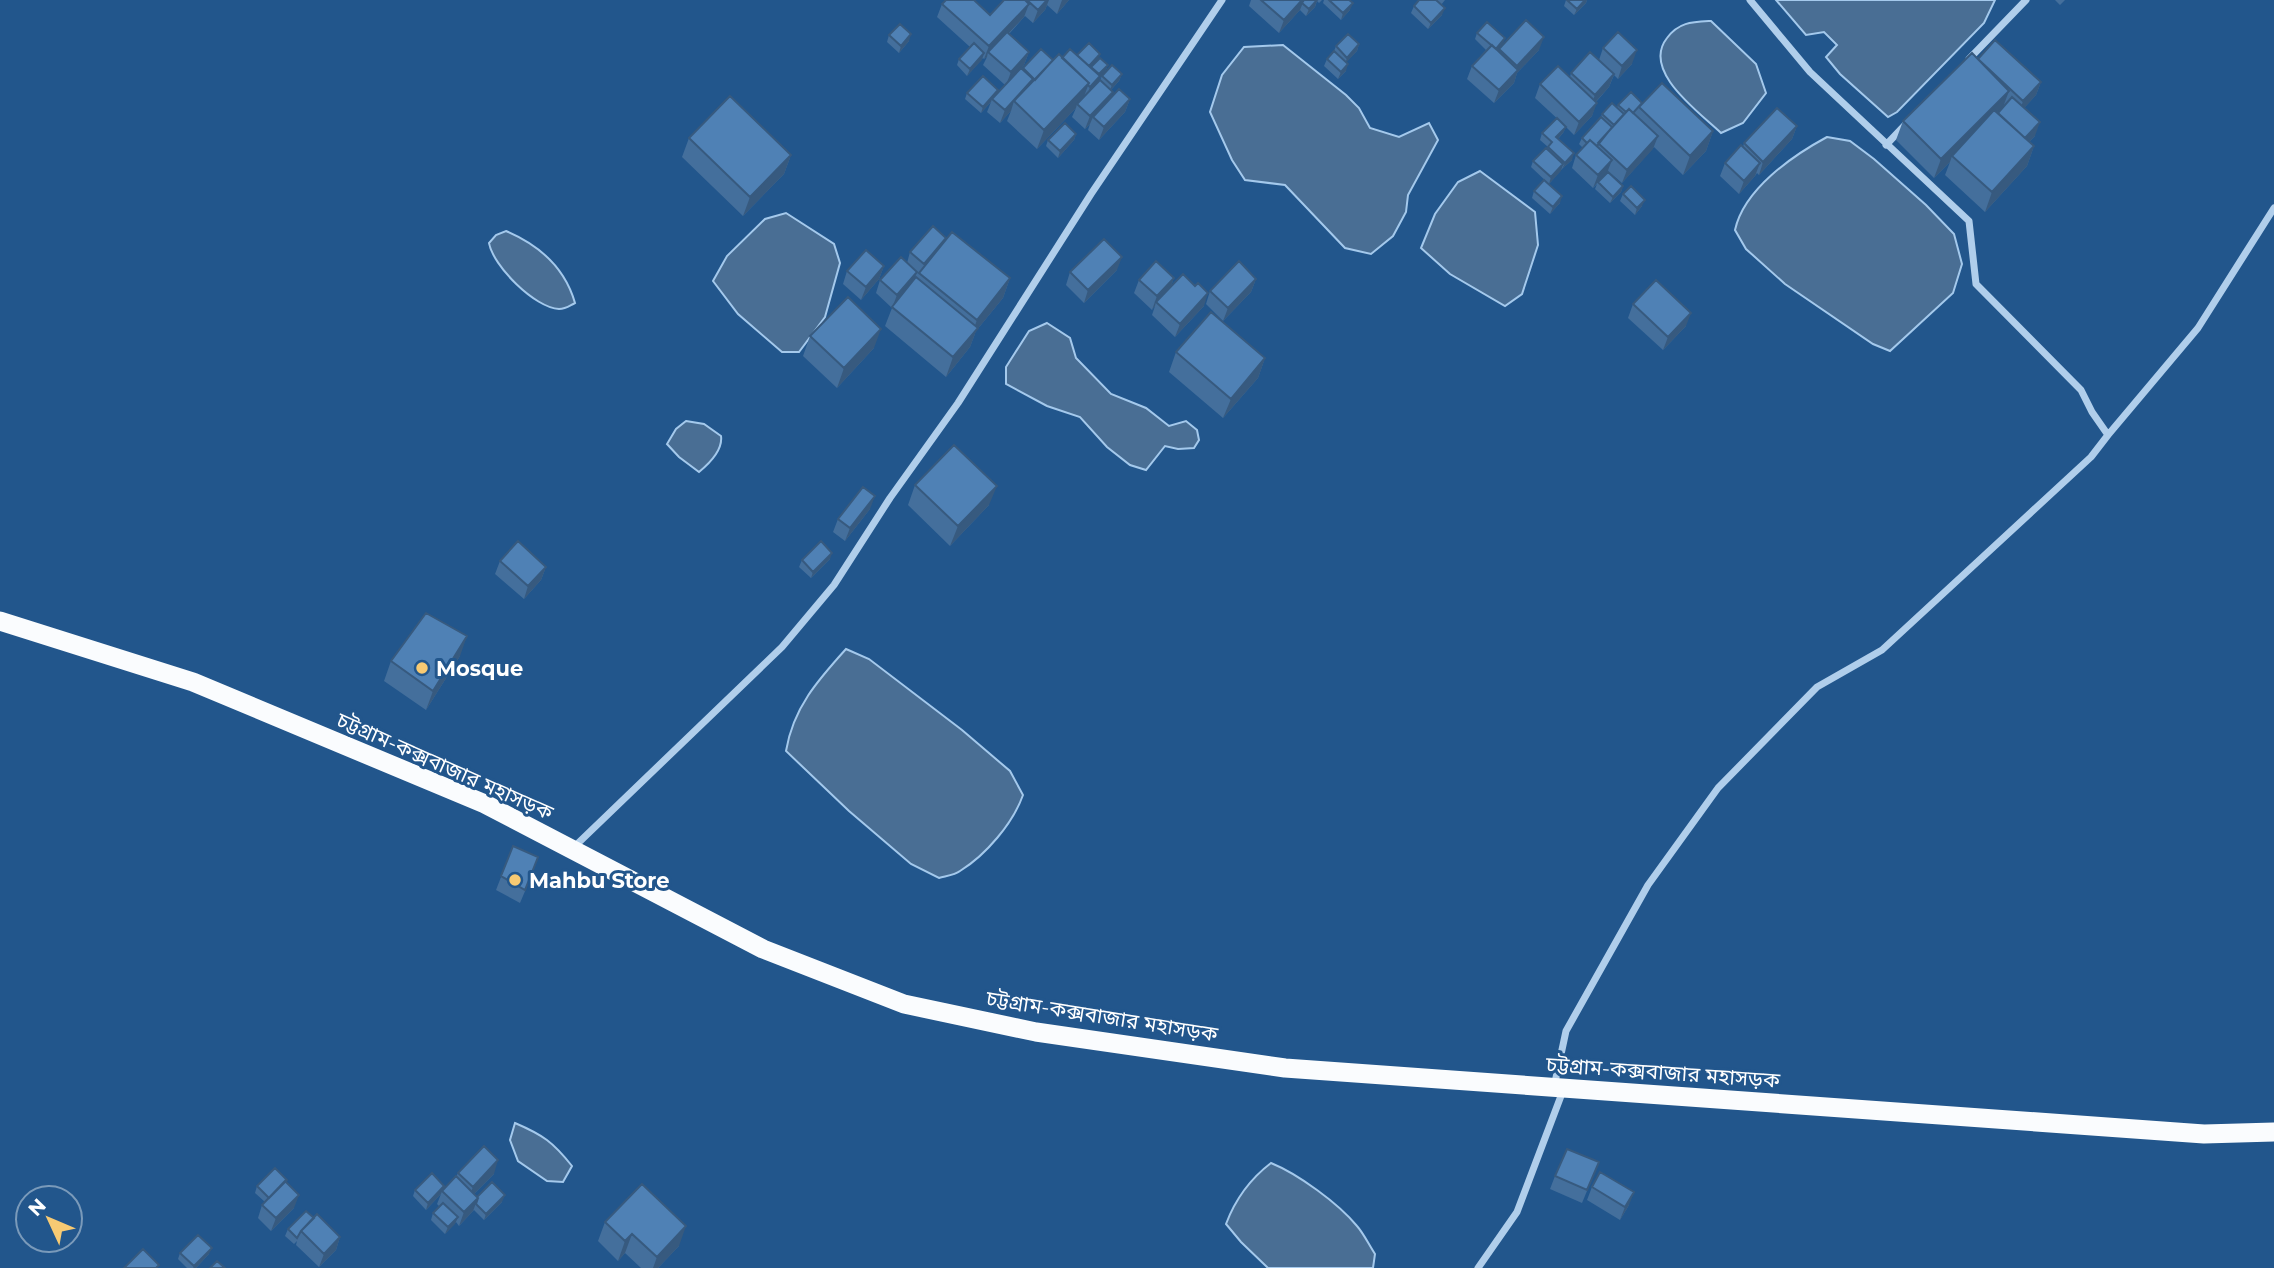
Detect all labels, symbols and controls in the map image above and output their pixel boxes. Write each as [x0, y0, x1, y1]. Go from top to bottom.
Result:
place label: Mosque [436, 656, 523, 681]
marker: Mosque [414, 660, 430, 676]
street label: চট্টগ্রাম-কক্সবাজার মহাসড়ক [332, 707, 558, 825]
place label: Mahbu Store [529, 868, 669, 893]
marker: Mahbu Store [507, 872, 523, 888]
street label: চট্টগ্রাম-কক্সবাজার মহাসড়ক [983, 985, 1221, 1047]
street label: চট্টগ্রাম-কক্সবাজার মহাসড়ক [1544, 1051, 1782, 1093]
north arrow [14, 1184, 84, 1254]
text: N [24, 1194, 51, 1221]

